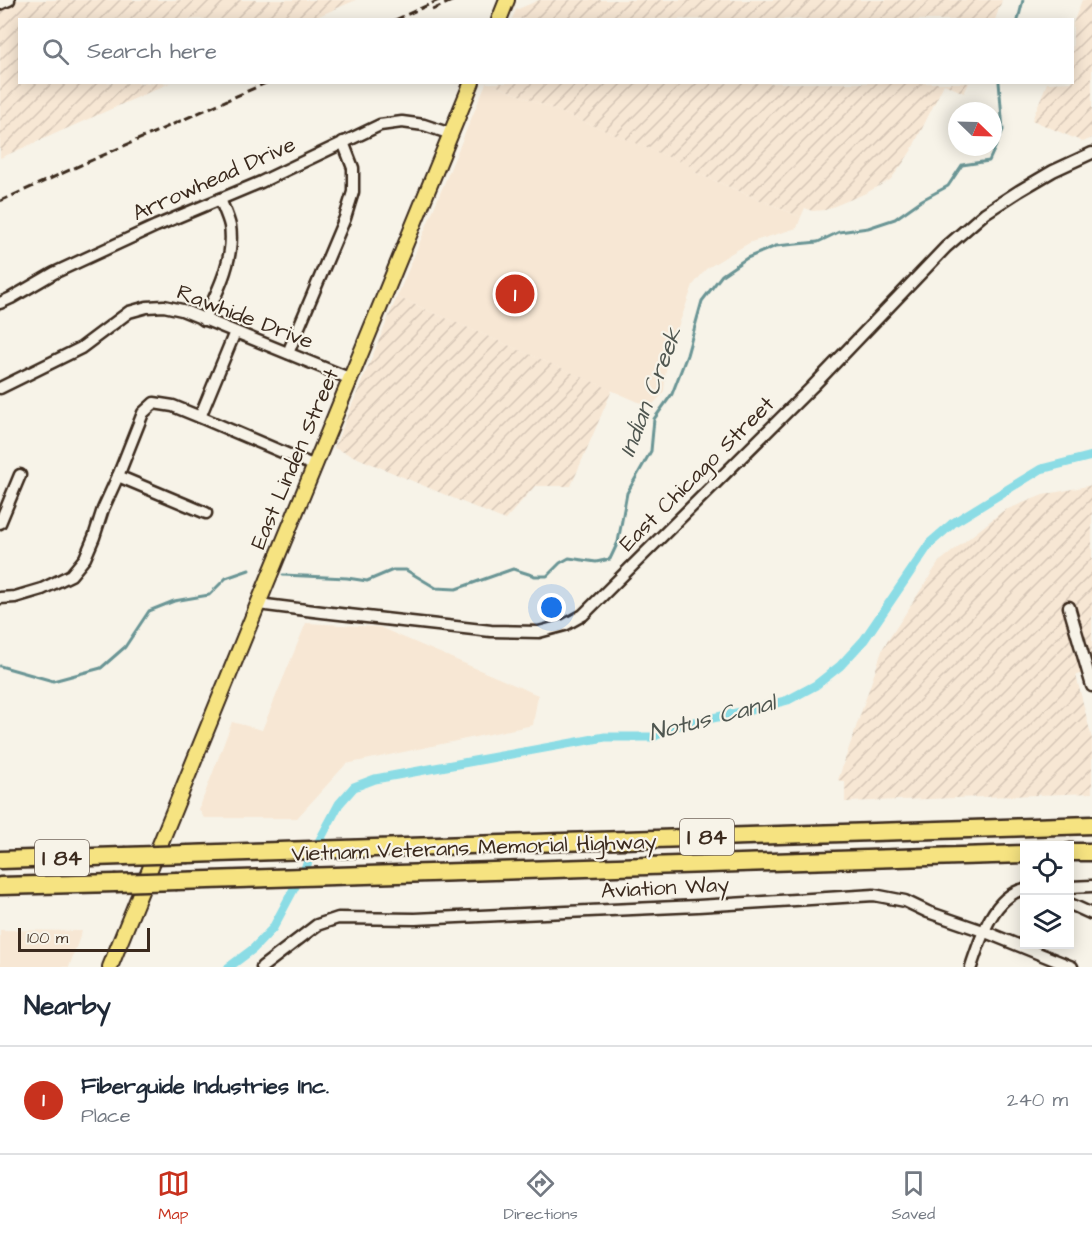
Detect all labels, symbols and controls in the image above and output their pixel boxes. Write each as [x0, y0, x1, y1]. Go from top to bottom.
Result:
search box [18, 18, 1074, 84]
icon: search [39, 35, 72, 68]
text: Search here [87, 36, 217, 67]
north arrow [948, 102, 1002, 156]
street label: Arrowhead Drive [127, 129, 301, 229]
pin: 1 [496, 272, 534, 316]
street label: Rawhide Drive [172, 277, 318, 357]
water label: Indian Creek [611, 321, 692, 462]
street label: East Linden Street [243, 364, 347, 554]
street label: East Chicago Street [612, 389, 782, 559]
your location [537, 593, 566, 622]
water label: Notus Canal [645, 685, 782, 750]
road number: I 84 [680, 819, 734, 855]
street label: Vietnam Veterans Memorial Highway [291, 826, 657, 871]
road number: I 84 [35, 840, 89, 876]
map controls [1020, 841, 1074, 949]
button: locate [1020, 841, 1074, 895]
street label: Aviation Way [600, 869, 730, 908]
button: layers [1020, 895, 1074, 949]
scale bar [18, 925, 150, 952]
text: 100 m [27, 927, 68, 949]
text: Nearby [24, 988, 111, 1024]
text: Fiberguide Industries Inc. [81, 1071, 329, 1102]
text: 1 [42, 1086, 45, 1114]
text: 240 m [1007, 1086, 1068, 1114]
text: Place [81, 1102, 131, 1130]
tab: Map [157, 1167, 190, 1225]
tab: Directions [504, 1167, 578, 1225]
tab: Saved [892, 1167, 935, 1225]

